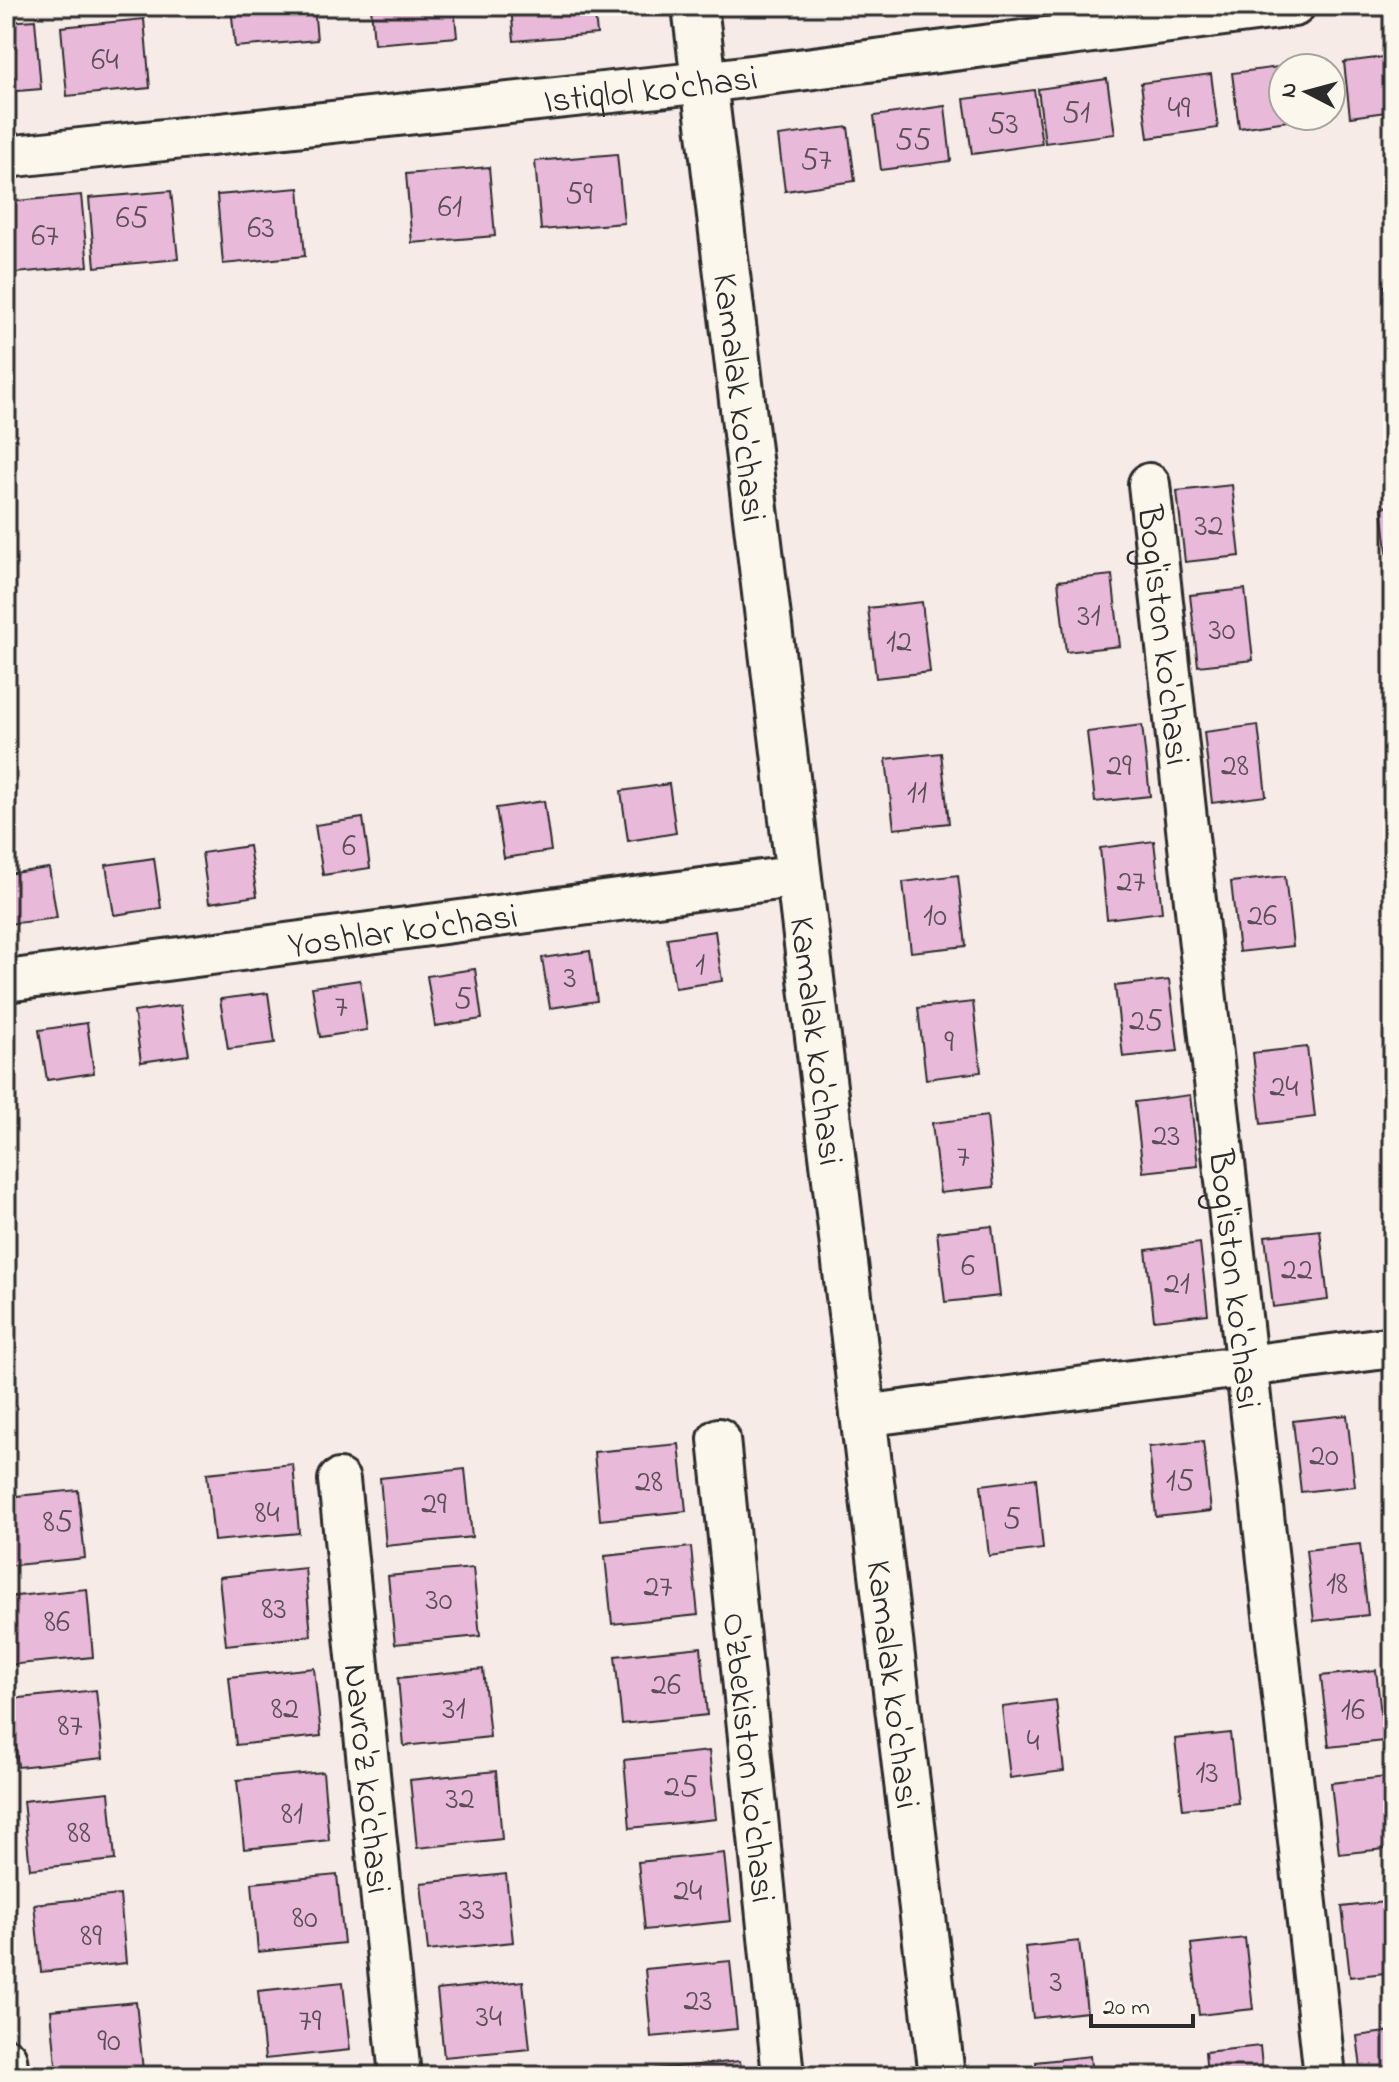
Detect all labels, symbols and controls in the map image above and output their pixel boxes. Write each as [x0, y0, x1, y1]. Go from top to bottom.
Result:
house number: 64 [91, 38, 119, 85]
north arrow [1267, 52, 1347, 132]
street label: Istiqlol ko'chasi [541, 53, 761, 130]
text: N [1273, 81, 1307, 99]
house number: 49 [1168, 86, 1191, 133]
house number: 51 [1062, 91, 1090, 138]
house number: 53 [987, 102, 1019, 149]
house number: 55 [895, 118, 931, 165]
house number: 57 [800, 138, 832, 185]
house number: 59 [565, 172, 593, 219]
house number: 61 [438, 185, 462, 232]
house number: 65 [116, 196, 148, 243]
house number: 63 [247, 206, 275, 253]
house number: 67 [31, 214, 59, 261]
street label: Kamalak ko'chasi [696, 270, 778, 525]
street label: Bog'iston ko'chasi [1120, 502, 1202, 768]
house number: 32 [1194, 504, 1224, 551]
house number: 31 [1077, 594, 1101, 641]
house number: 30 [1208, 608, 1236, 655]
house number: 12 [886, 620, 912, 667]
house number: 29 [1106, 744, 1132, 791]
house number: 28 [1221, 744, 1249, 791]
house number: 11 [907, 771, 927, 818]
house number: 6 [342, 824, 356, 871]
house number: 27 [1116, 860, 1146, 907]
street label: Yoshlar ko'chasi [285, 892, 521, 974]
house number: 10 [923, 894, 947, 941]
house number: 26 [1247, 894, 1277, 941]
street label: Kamalak ko'chasi [773, 914, 855, 1169]
house number: 1 [695, 943, 705, 990]
house number: 3 [563, 956, 577, 1003]
house number: 5 [454, 977, 472, 1024]
house number: 7 [334, 985, 348, 1032]
house number: 25 [1129, 999, 1163, 1046]
house number: 9 [944, 1020, 954, 1067]
house number: 24 [1269, 1065, 1299, 1112]
house number: 23 [1151, 1114, 1181, 1161]
house number: 7 [956, 1135, 970, 1182]
street label: Bog'iston ko'chasi [1192, 1146, 1273, 1412]
house number: 6 [961, 1244, 975, 1291]
house number: 22 [1281, 1248, 1313, 1295]
house number: 21 [1164, 1262, 1190, 1309]
house number: 20 [1309, 1434, 1339, 1481]
house number: 15 [1166, 1459, 1194, 1506]
house number: 28 [635, 1460, 663, 1507]
house number: 29 [421, 1482, 447, 1529]
house number: 84 [254, 1491, 280, 1538]
house number: 5 [1003, 1497, 1021, 1544]
house number: 85 [43, 1500, 73, 1547]
street label: Kamalak ko'chasi [850, 1557, 932, 1812]
house number: 18 [1326, 1562, 1348, 1609]
house number: 27 [643, 1565, 673, 1612]
house number: 30 [425, 1578, 453, 1625]
house number: 83 [261, 1587, 287, 1634]
house number: 86 [44, 1600, 70, 1647]
street label: O'zbekiston ko'chasi [706, 1610, 787, 1906]
street label: Navro'z ko'chasi [327, 1661, 403, 1897]
house number: 26 [651, 1663, 681, 1710]
house number: 82 [271, 1687, 299, 1734]
house number: 31 [442, 1687, 466, 1734]
house number: 16 [1341, 1688, 1365, 1735]
house number: 87 [57, 1704, 83, 1751]
house number: 4 [1026, 1719, 1040, 1766]
house number: 13 [1195, 1751, 1219, 1798]
house number: 25 [664, 1765, 698, 1812]
house number: 32 [445, 1777, 475, 1824]
house number: 81 [281, 1792, 303, 1839]
house number: 88 [67, 1811, 91, 1858]
house number: 24 [673, 1869, 703, 1916]
house number: 33 [459, 1888, 485, 1935]
house number: 80 [292, 1896, 318, 1943]
house number: 89 [80, 1914, 102, 1961]
house number: 3 [1049, 1960, 1063, 2007]
scale bar [1091, 1978, 1193, 2028]
house number: 23 [683, 1979, 713, 2026]
text: 20 m [1103, 1991, 1150, 2026]
house number: 34 [476, 1995, 502, 2042]
house number: 79 [299, 1999, 322, 2046]
house number: 90 [97, 2019, 121, 2066]

